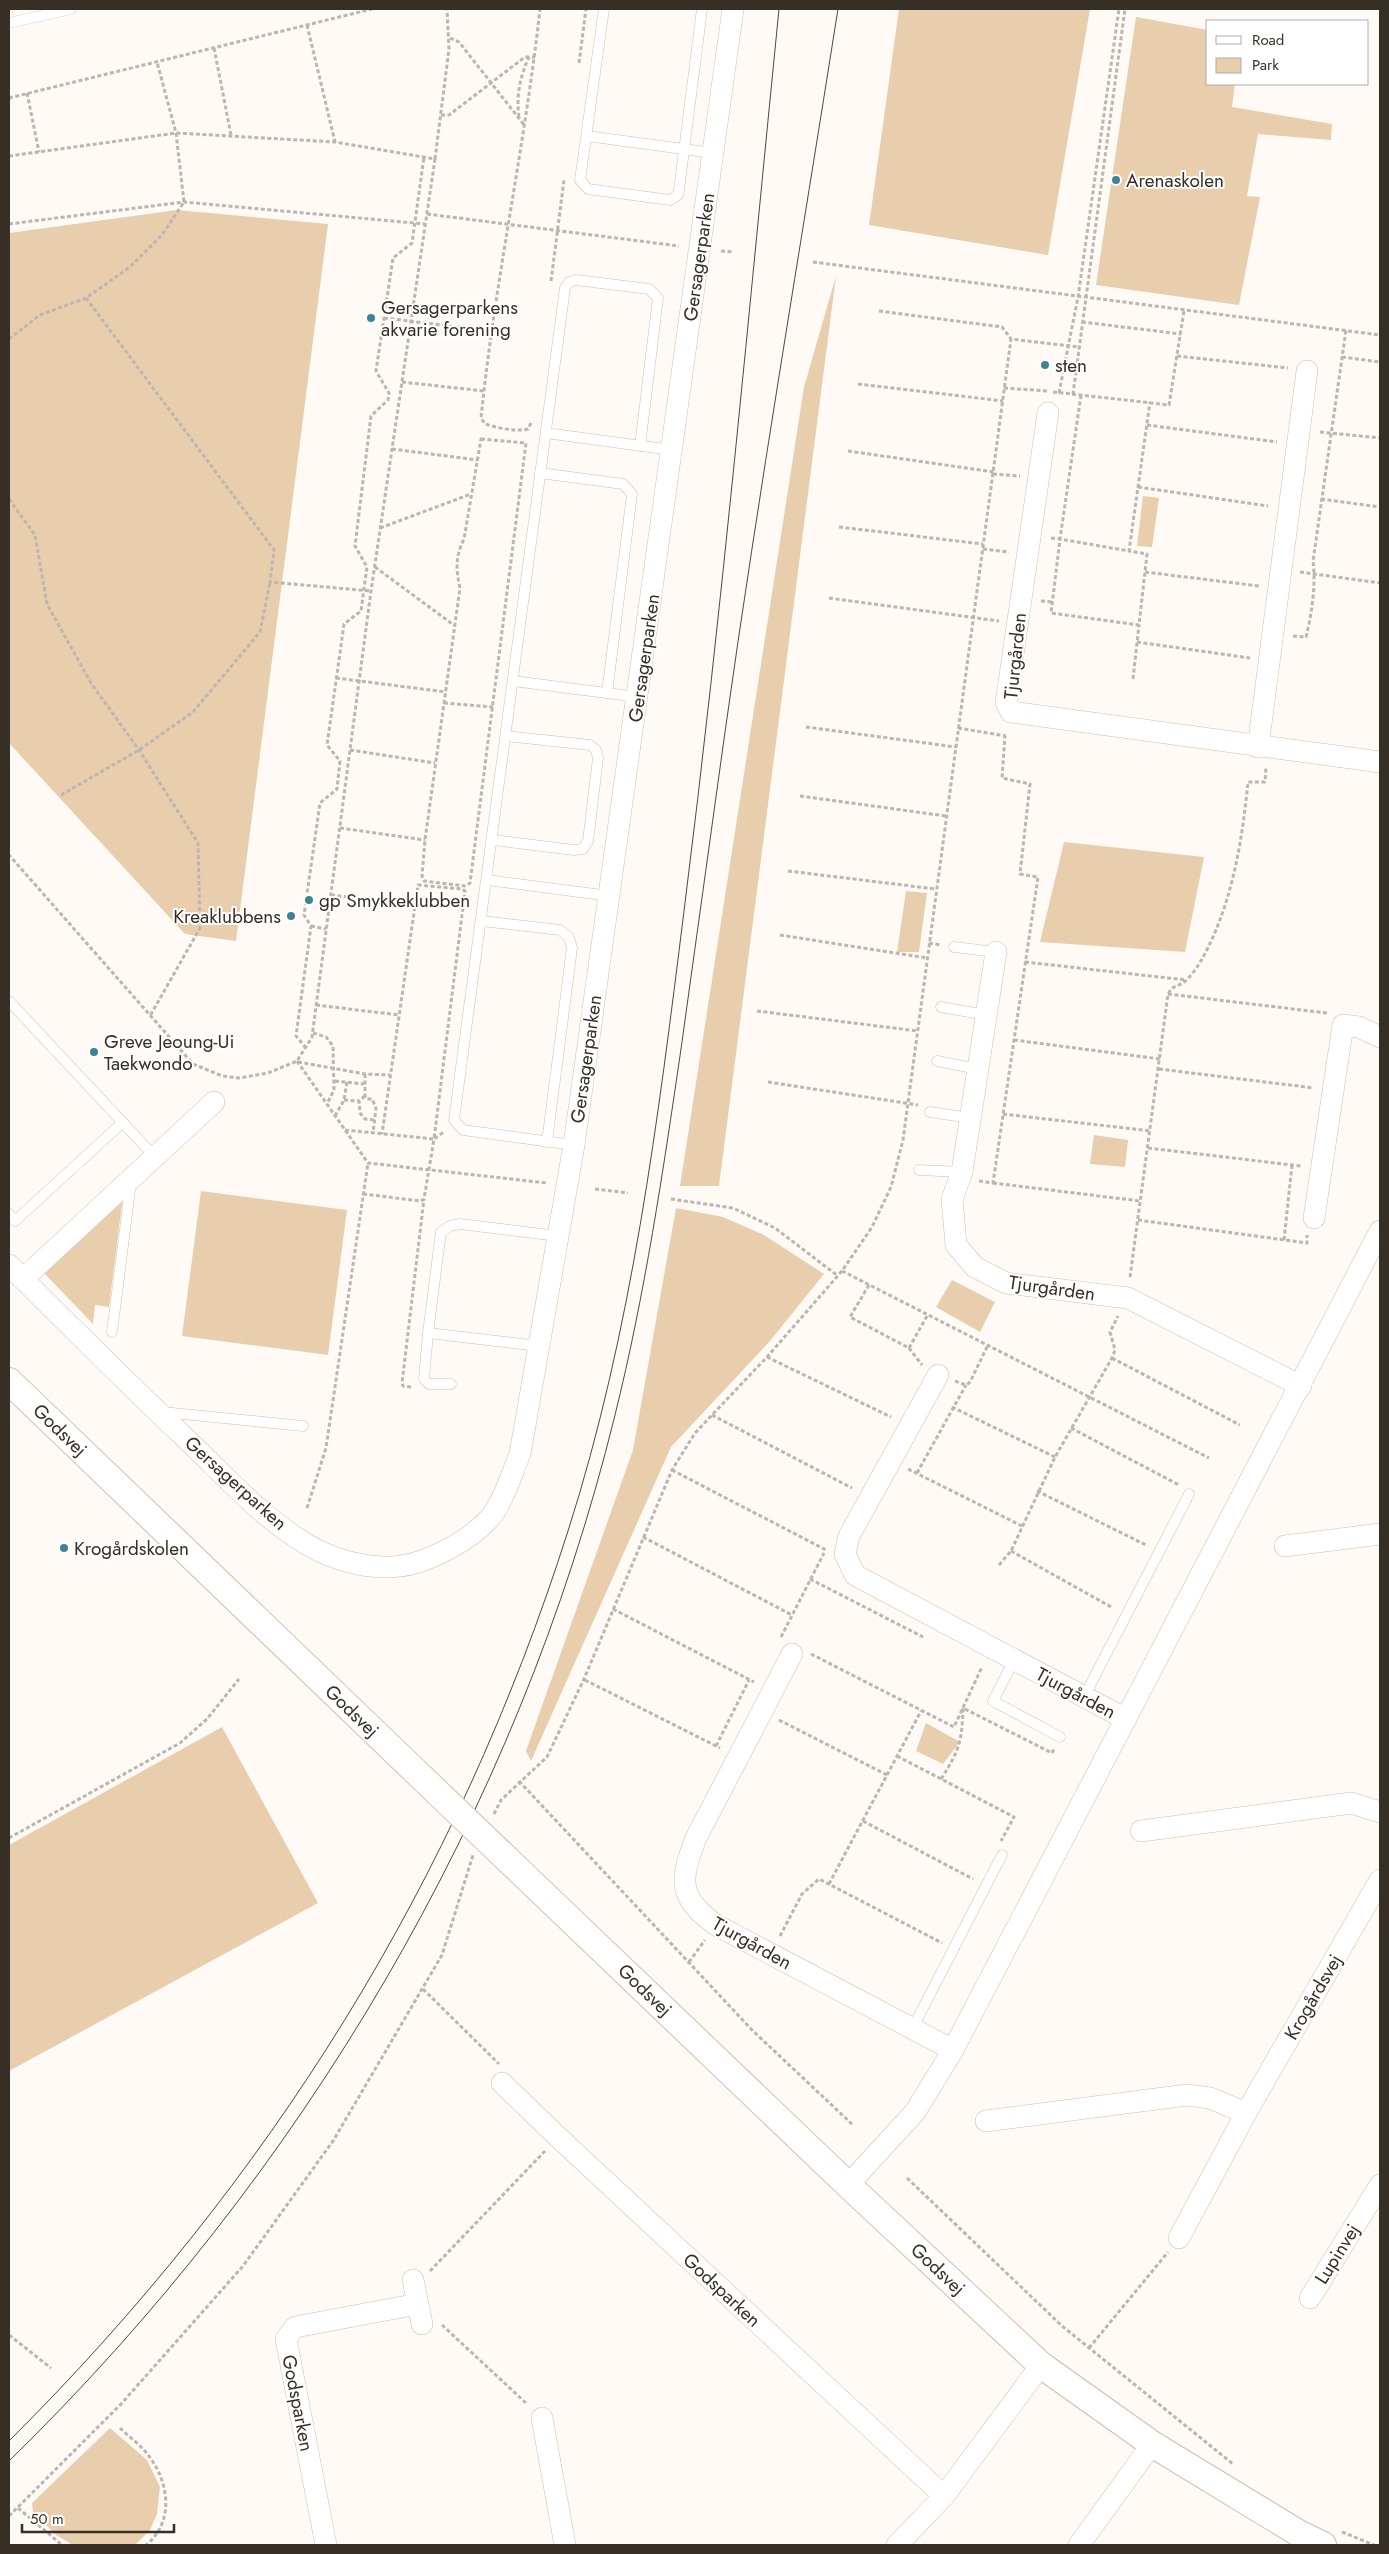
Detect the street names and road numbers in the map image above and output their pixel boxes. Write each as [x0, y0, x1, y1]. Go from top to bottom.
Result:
street label: Gersagerparken [677, 191, 721, 323]
street label: Gersagerparken [622, 592, 666, 724]
street label: Tjurgården [997, 611, 1033, 701]
street label: Gersagerparken [564, 993, 608, 1125]
street label: Tjurgården [1007, 1269, 1097, 1307]
street label: Godsvej [27, 1397, 93, 1463]
street label: Gersagerparken [179, 1430, 293, 1536]
street label: Tjurgården [1031, 1661, 1121, 1725]
street label: Godsvej [319, 1678, 385, 1744]
street label: Tjurgården [707, 1910, 797, 1976]
street label: Krogårdsvej [1278, 1949, 1348, 2045]
street label: Godsvej [612, 1957, 678, 2023]
street label: Lupinvej [1308, 2219, 1366, 2289]
street label: Godsvej [905, 2237, 971, 2301]
street label: Godsparken [677, 2247, 767, 2333]
street label: Godsparken [275, 2352, 321, 2454]

